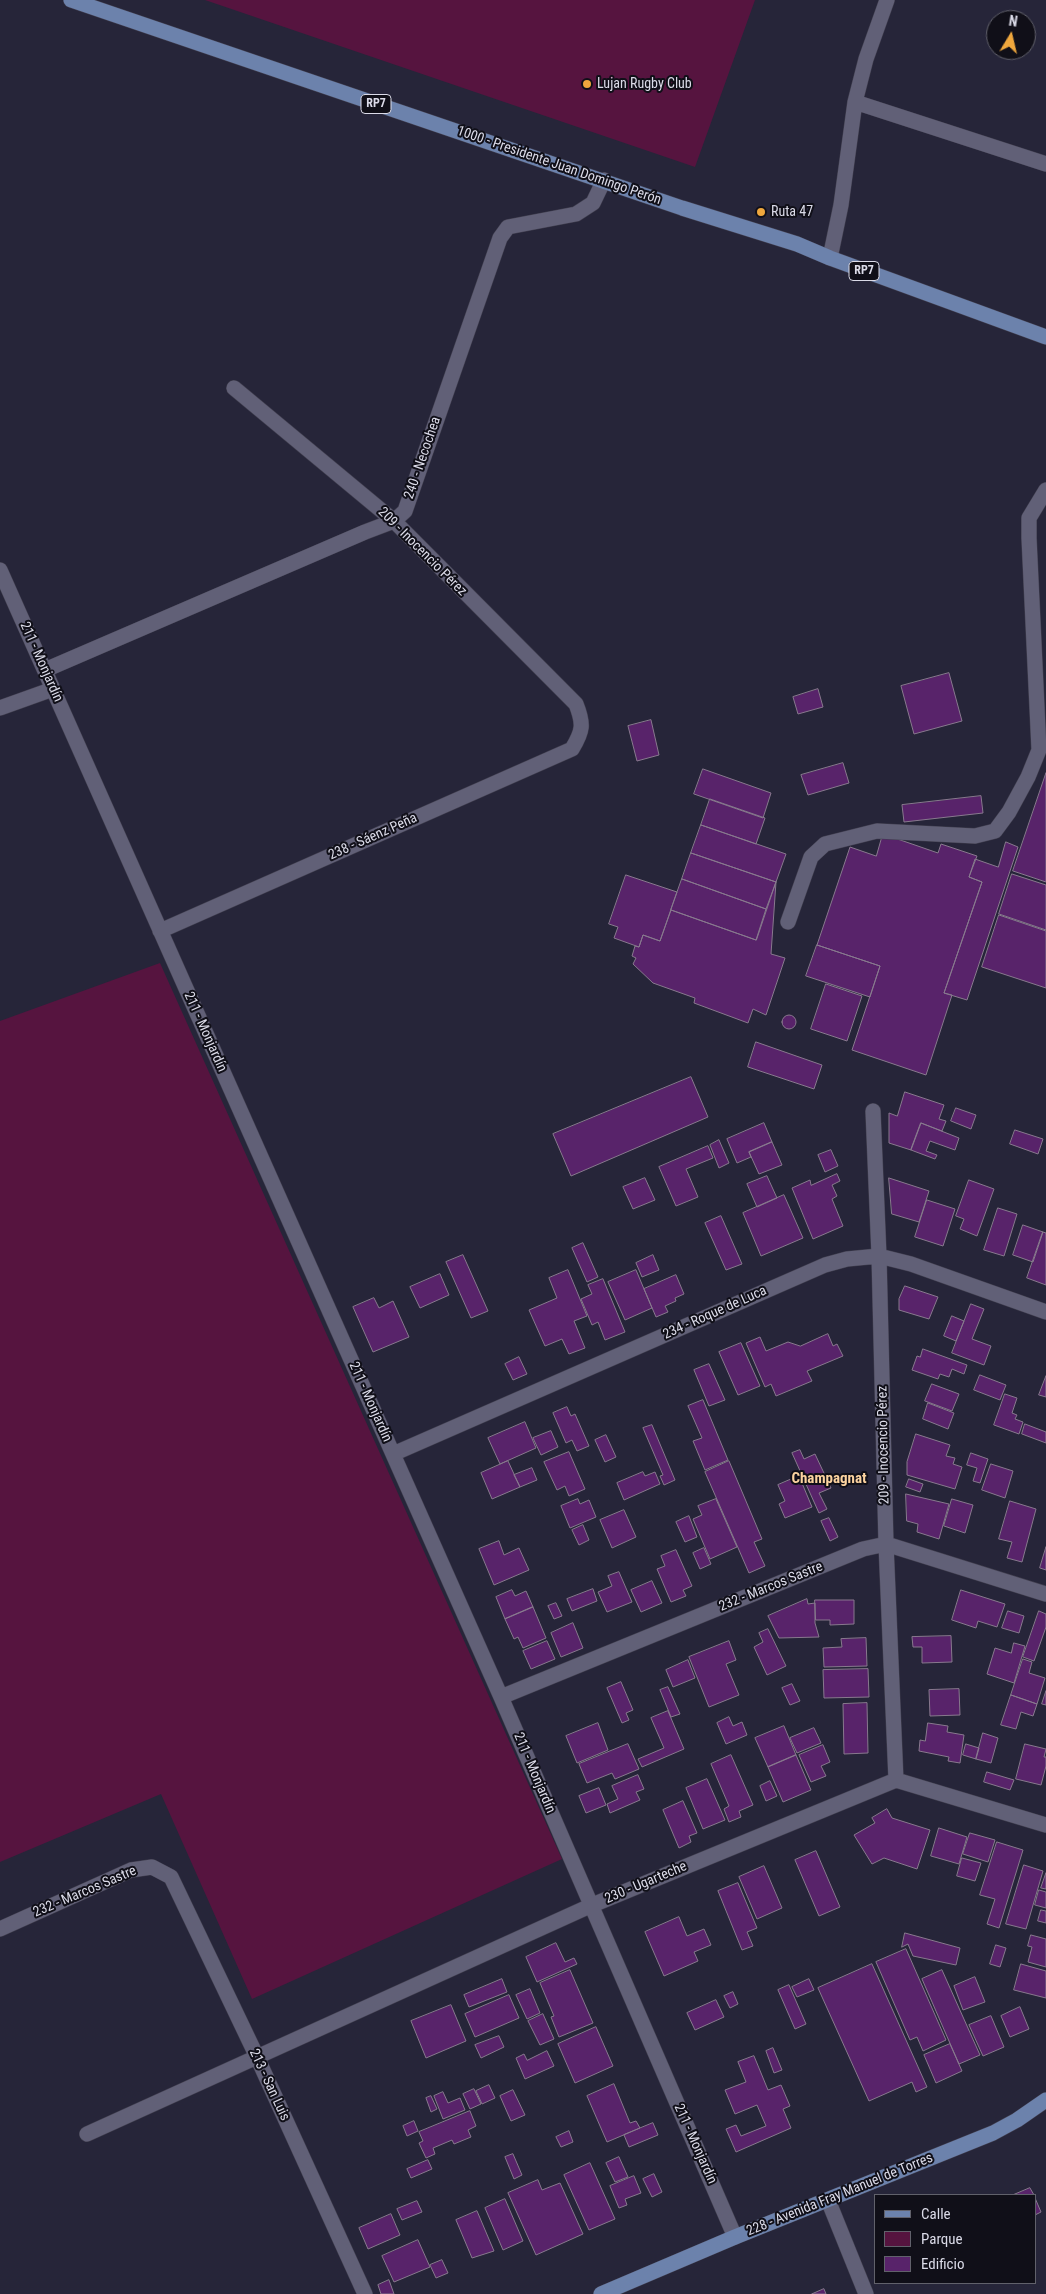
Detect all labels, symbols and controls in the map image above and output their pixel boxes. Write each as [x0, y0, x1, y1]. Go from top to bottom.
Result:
north arrow [986, 10, 1036, 60]
text: N [1008, 13, 1019, 30]
place label: Lujan Rugby Club [597, 76, 692, 92]
marker: Lujan Rugby Club [581, 78, 593, 90]
road number: RP7 [361, 95, 391, 114]
street label: 1000 - Presidente Juan Domingo Perón [455, 123, 663, 209]
place label: Ruta 47 [771, 204, 813, 220]
marker: Ruta 47 [755, 206, 767, 218]
road number: RP7 [849, 262, 879, 280]
street label: 240 - Necochea [401, 415, 445, 501]
street label: 209 - Inocencio Pérez [374, 504, 470, 600]
street label: 211 - Monjardín [16, 619, 66, 705]
street label: 238 - Sáenz Peña [326, 810, 420, 864]
street label: 211 - Monjardín [180, 989, 230, 1075]
street label: 234 - Roque de Luca [661, 1283, 769, 1343]
street label: 211 - Monjardín [345, 1359, 395, 1445]
street label: 209 - Inocencio Pérez [875, 1385, 893, 1505]
district label: Champagnat [791, 1470, 867, 1488]
street label: 232 - Marcos Sastre [717, 1559, 825, 1615]
street label: 211 - Monjardín [509, 1730, 559, 1816]
street label: 230 - Ugarteche [603, 1858, 689, 1908]
street label: 232 - Marcos Sastre [31, 1863, 139, 1921]
street label: 213 - San Luis [245, 2046, 293, 2124]
street label: 211 - Monjardín [670, 2101, 720, 2187]
street label: 228 - Avenida Fray Manuel de Torres [744, 2150, 936, 2240]
legend [874, 2194, 1036, 2284]
text: Calle [921, 2205, 951, 2223]
text: Parque [921, 2230, 963, 2248]
text: Edificio [921, 2255, 964, 2273]

